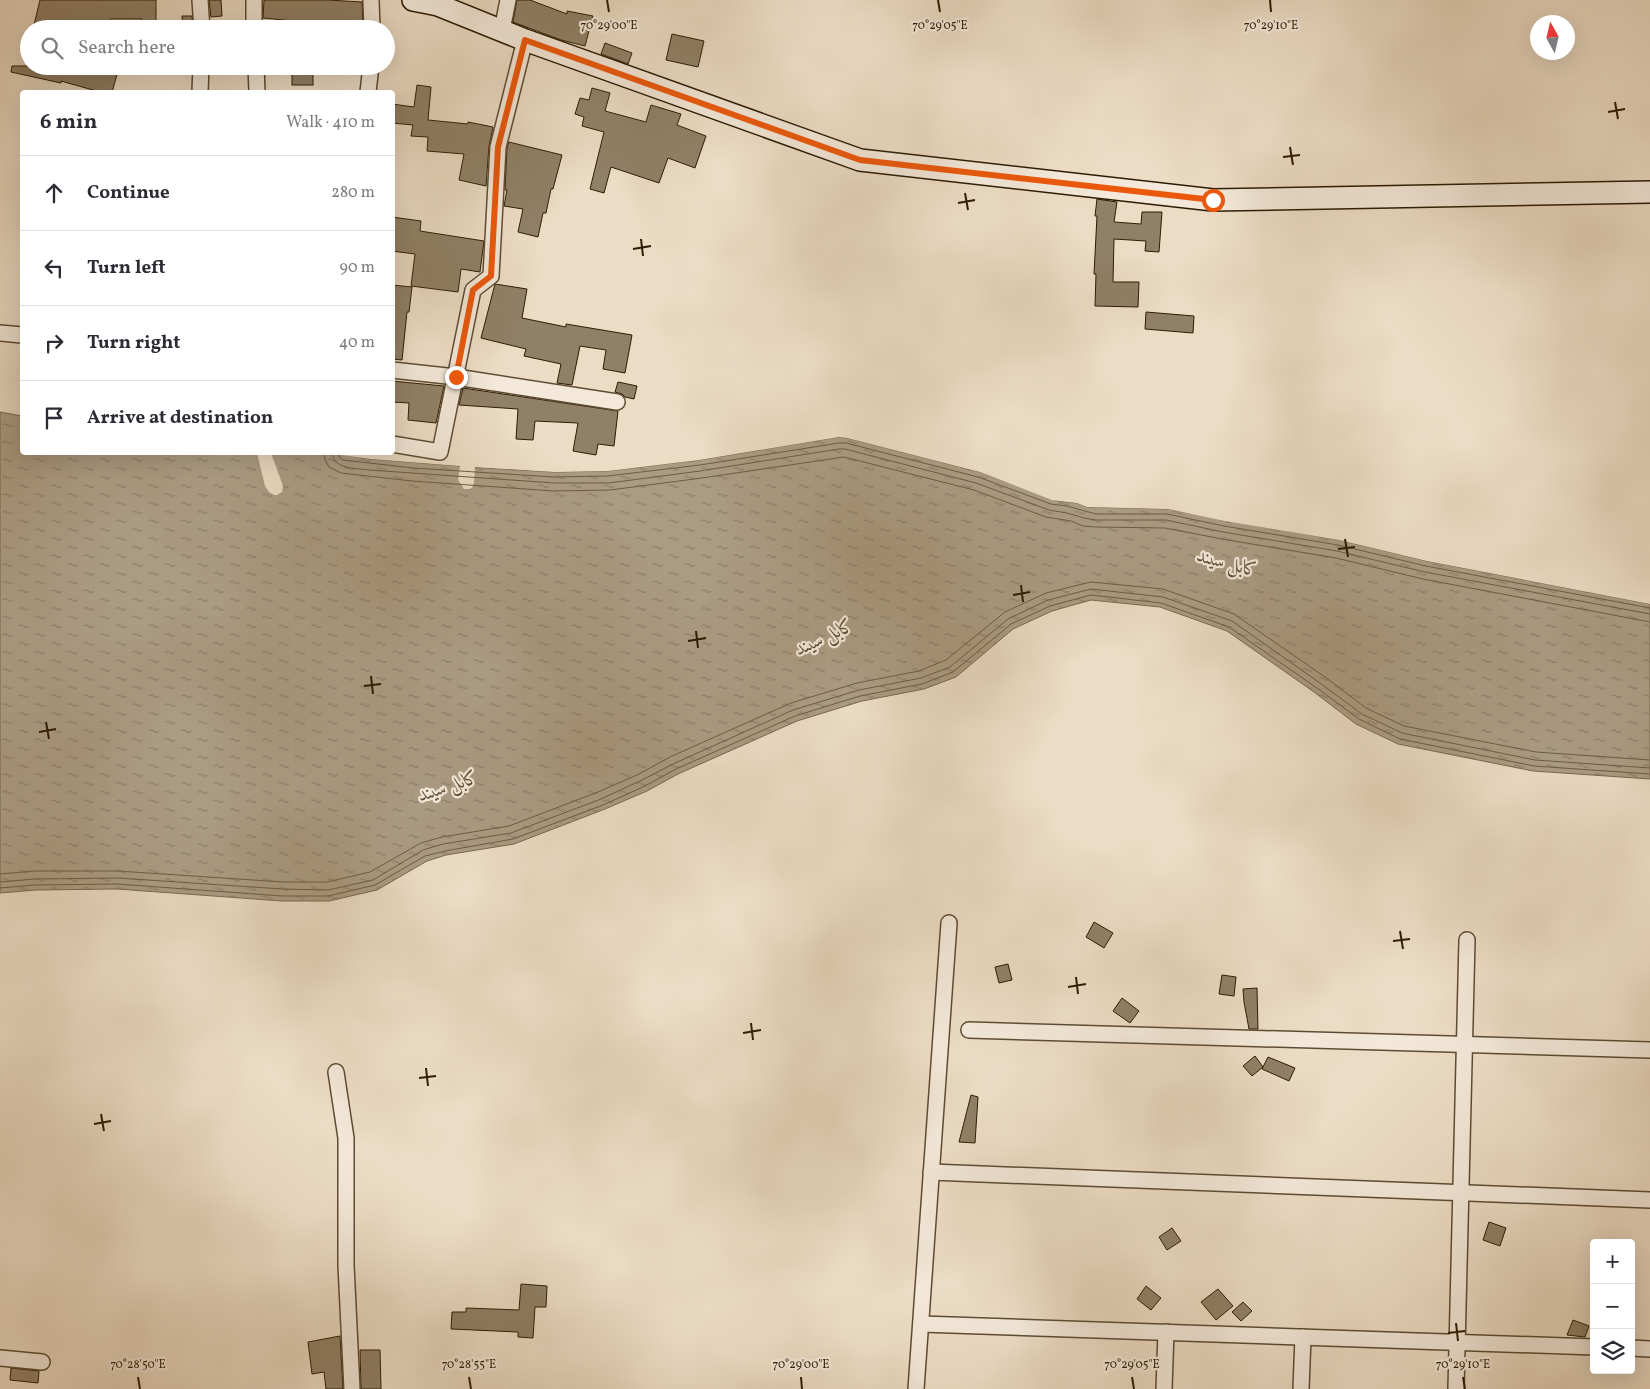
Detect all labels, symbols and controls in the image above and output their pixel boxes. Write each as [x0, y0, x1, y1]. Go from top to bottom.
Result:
north arrow [1530, 15, 1575, 60]
text: 70°29'00"E [581, 18, 637, 34]
text: 70°29'05"E [912, 18, 968, 34]
text: 70°29'10"E [1244, 18, 1298, 34]
search box [20, 20, 395, 75]
icon: search [38, 34, 66, 62]
text: Search here [78, 35, 175, 61]
text: 6 min [40, 108, 97, 137]
text: Walk · 410 m [286, 112, 375, 134]
icon: ahead [40, 179, 68, 207]
text: Continue [87, 180, 170, 206]
text: 280 m [331, 182, 375, 204]
route start [1202, 189, 1225, 212]
icon: left [40, 254, 68, 282]
text: Turn left [87, 255, 166, 281]
text: 90 m [339, 257, 375, 279]
icon: right [40, 329, 68, 357]
text: Turn right [87, 330, 180, 356]
text: 40 m [339, 332, 375, 354]
route end [445, 366, 468, 389]
icon: arrive [40, 404, 68, 432]
text: Arrive at destination [87, 405, 273, 431]
water label: کابل سيند [1194, 543, 1261, 585]
water label: کابل سيند [791, 613, 859, 663]
water label: کابل سيند [415, 765, 483, 809]
map controls [1590, 1239, 1635, 1374]
button: + [1590, 1239, 1635, 1284]
button: − [1590, 1284, 1635, 1329]
button: layers [1590, 1329, 1635, 1374]
text: 70°28'50"E [110, 1357, 166, 1373]
text: 70°28'55"E [442, 1357, 496, 1373]
text: 70°29'00"E [773, 1357, 829, 1373]
text: 70°29'05"E [1104, 1357, 1160, 1373]
text: 70°29'10"E [1436, 1357, 1490, 1373]

